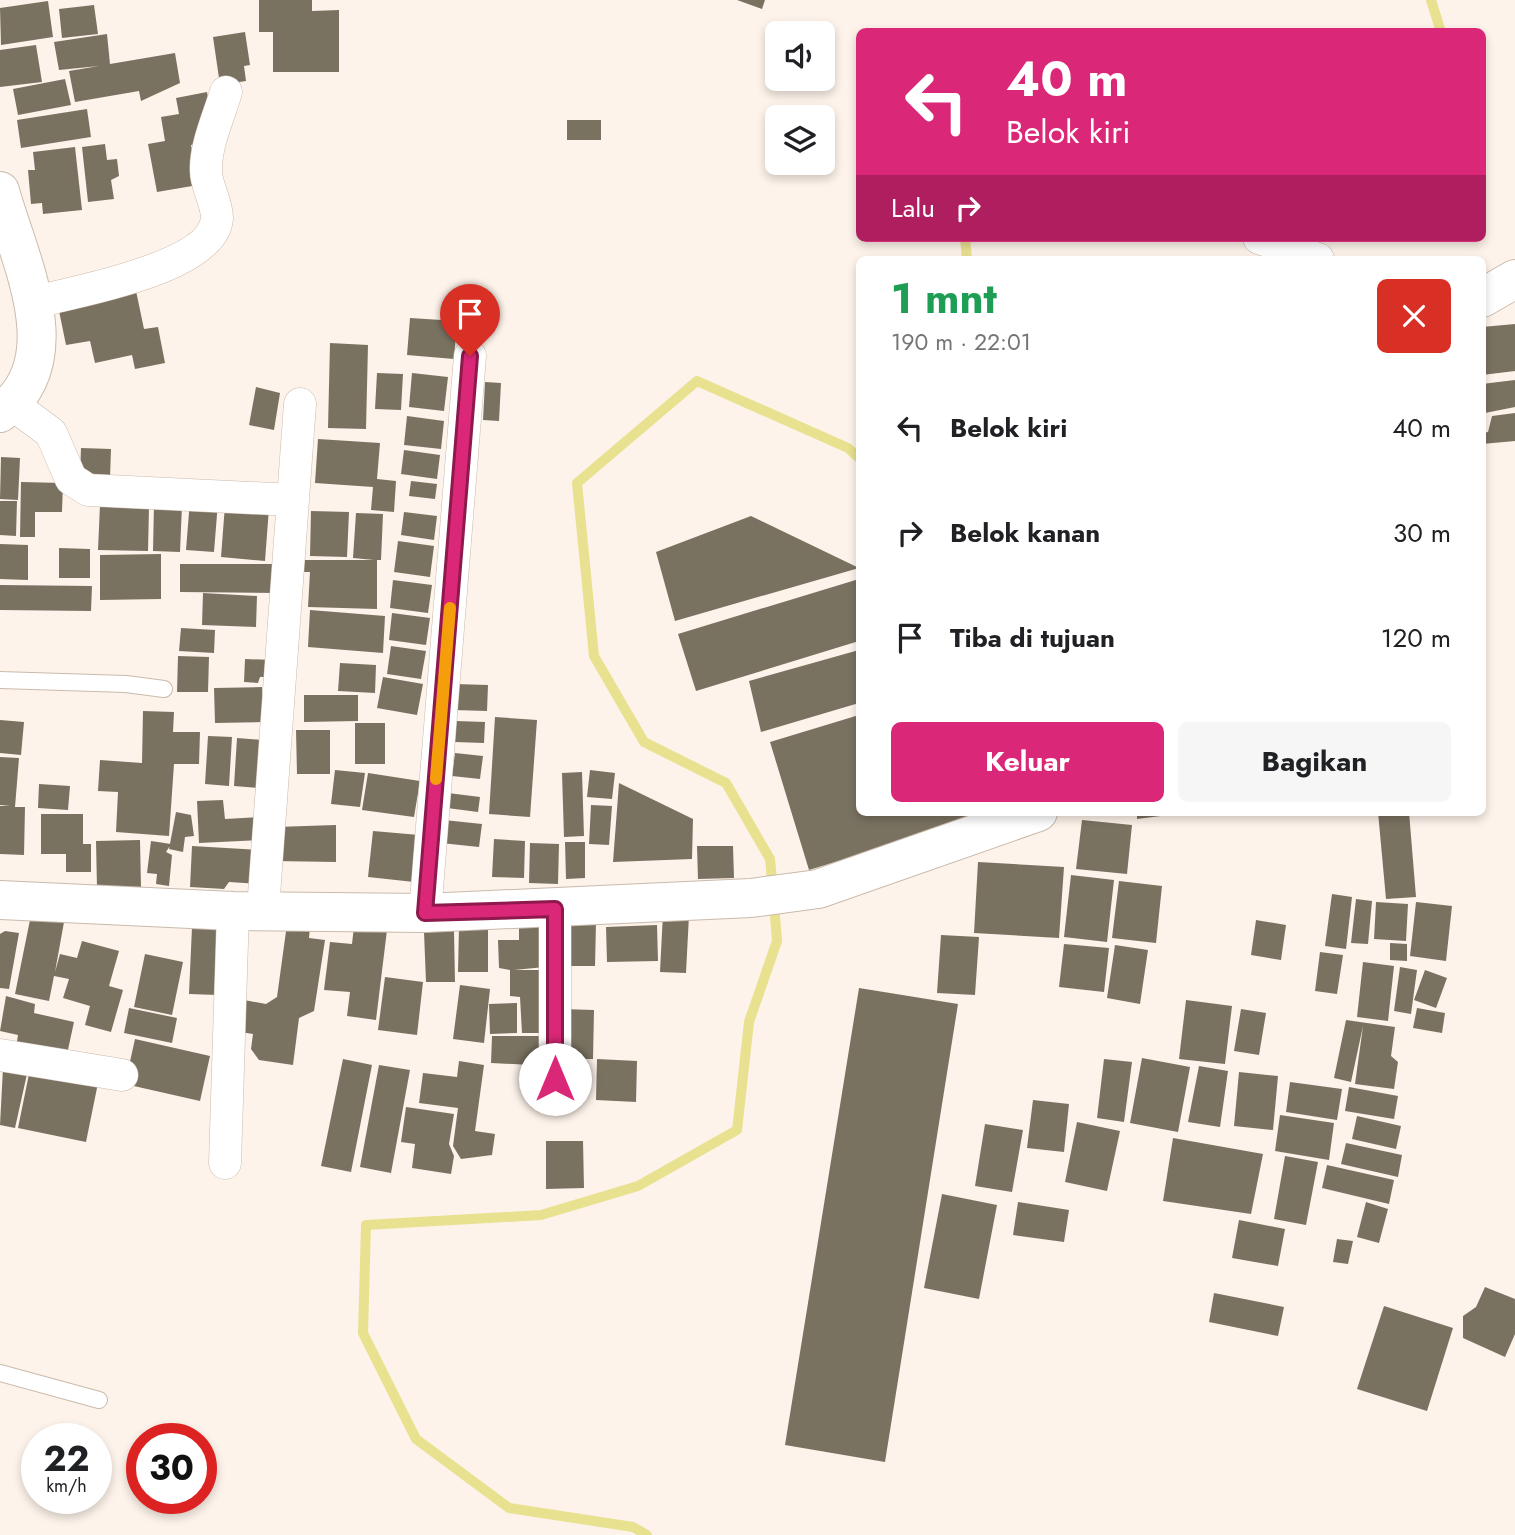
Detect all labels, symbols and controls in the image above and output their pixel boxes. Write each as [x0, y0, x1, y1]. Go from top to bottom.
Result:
map controls [765, 21, 835, 175]
button: sound [765, 21, 835, 91]
text: 40 m [1006, 44, 1128, 114]
icon: left [891, 56, 982, 147]
button: layers [765, 105, 835, 175]
text: Belok kiri [1006, 109, 1131, 155]
text: Lalu [891, 189, 935, 227]
icon: right [949, 189, 987, 227]
text: 1 mnt [891, 268, 997, 329]
button: close [1377, 279, 1451, 353]
pin [440, 284, 500, 356]
icon: arrive [451, 295, 489, 333]
text: 190 m · 22:01 [891, 325, 1031, 359]
icon: left [891, 409, 929, 447]
text: Belok kiri [950, 409, 1067, 447]
text: 40 m [1392, 409, 1451, 447]
icon: right [891, 514, 929, 552]
text: Belok kanan [950, 514, 1100, 552]
text: 30 m [1393, 514, 1451, 552]
icon: arrive [891, 619, 929, 657]
text: Tiba di tujuan [950, 619, 1115, 657]
text: 120 m [1381, 619, 1451, 657]
button: Keluar [891, 722, 1164, 802]
button: Bagikan [1178, 722, 1451, 802]
position arrow [518, 1042, 592, 1116]
speed limit sign: 30 [126, 1423, 217, 1514]
text: 22 [44, 1434, 89, 1484]
text: km/h [46, 1473, 87, 1499]

